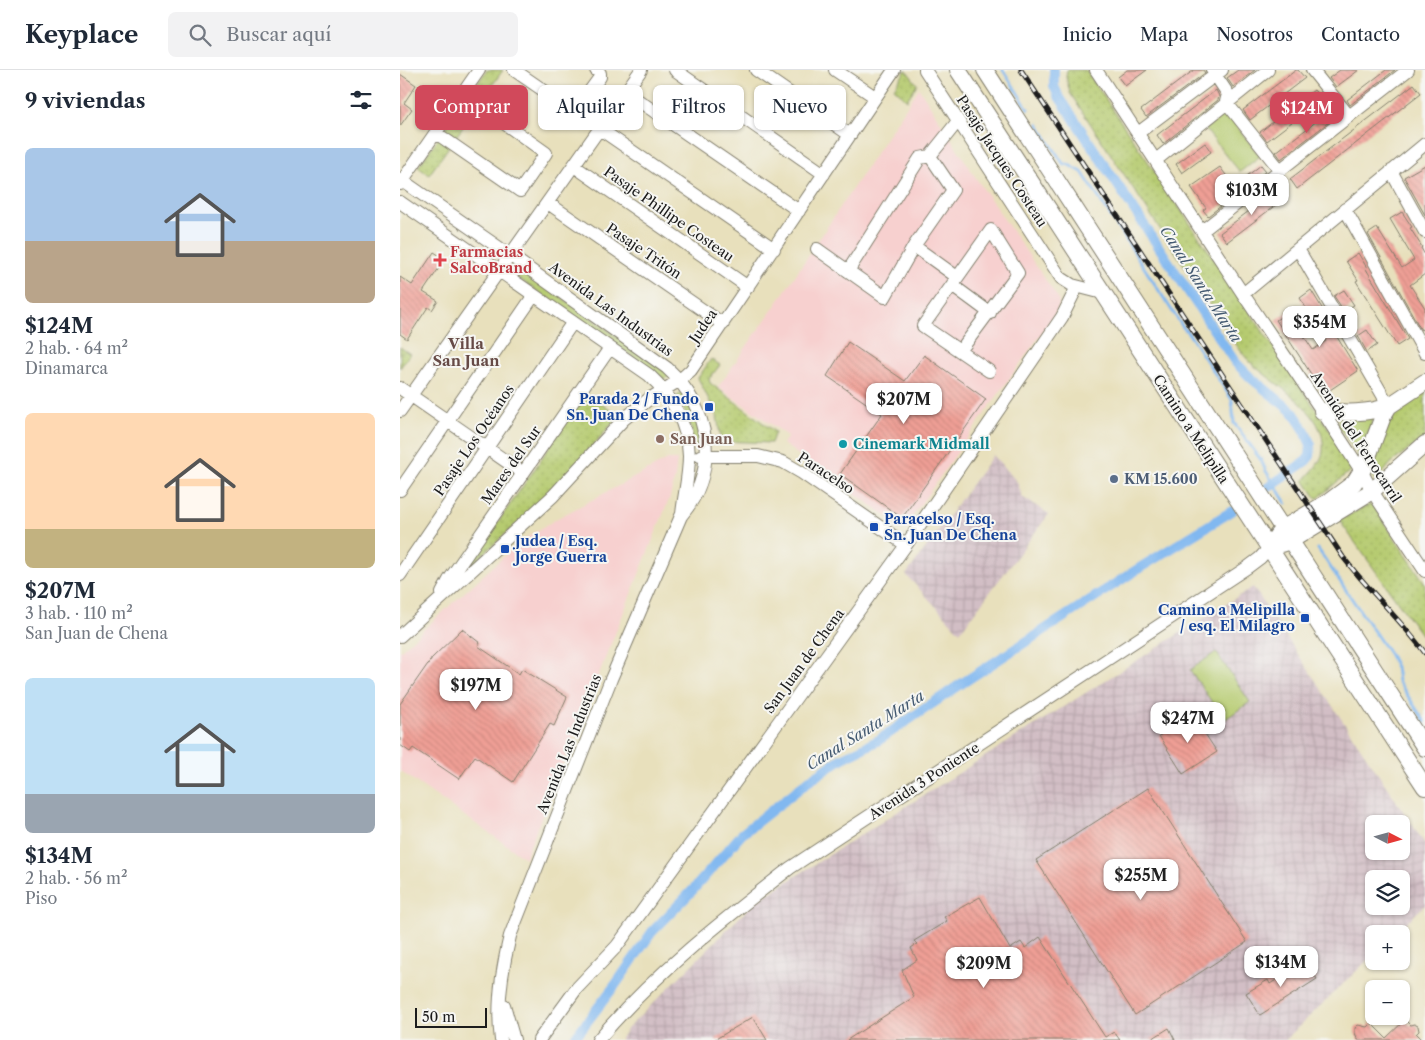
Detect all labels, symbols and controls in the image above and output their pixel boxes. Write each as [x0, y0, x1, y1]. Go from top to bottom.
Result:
search box [168, 12, 518, 57]
text: Keyplace [25, 20, 138, 49]
icon: search [186, 21, 214, 49]
text: Buscar aquí [226, 23, 331, 46]
text: Inicio [1063, 24, 1112, 46]
text: Mapa [1140, 24, 1188, 46]
text: Nosotros [1216, 24, 1293, 46]
text: Contacto [1321, 24, 1400, 46]
chip: Comprar [415, 85, 528, 130]
chip: Alquilar [538, 85, 643, 130]
chip: Filtros [653, 85, 744, 130]
chip: Nuevo [754, 85, 846, 130]
icon: filters [347, 86, 375, 114]
text: 9 viviendas [25, 88, 146, 113]
street label: Pasaje Jacques Costeau [953, 92, 1052, 231]
pin: $124M [1272, 92, 1342, 134]
text: $124M [1281, 98, 1333, 118]
street label: Pasaje Phillipe Costeau [600, 162, 738, 266]
pin: $103M [1217, 174, 1287, 216]
icon: home [155, 180, 245, 270]
text: $103M [1226, 180, 1278, 200]
street label: Pasaje Tritón [603, 219, 685, 283]
water label: Canal Santa Marta [1156, 222, 1246, 346]
place label: Farmacias SalcoBrand [450, 243, 533, 277]
marker: Farmacias SalcoBrand [434, 254, 446, 266]
street label: Avenida Las Industrias [545, 257, 677, 360]
street label: Judea [684, 305, 721, 348]
pin: $354M [1285, 306, 1355, 348]
text: $354M [1293, 312, 1347, 332]
text: $124M [25, 313, 93, 338]
district label: Villa San Juan [433, 334, 500, 370]
text: 2 hab. · 64 m² [25, 338, 128, 358]
text: Dinamarca [25, 358, 108, 378]
street label: Avenida del Ferrocarril [1306, 367, 1405, 506]
street label: Camino a Melipilla [1149, 371, 1233, 487]
street label: Pasaje Los Océanos [430, 381, 518, 499]
pin: $207M [869, 382, 939, 425]
text: $207M [877, 389, 931, 409]
place label: Parada 2 / Fundo Sn. Juan De Chena [566, 390, 700, 424]
marker: Parada 2 / Fundo Sn. Juan De Chena [703, 401, 715, 413]
street label: Mares del Sur [477, 422, 545, 508]
place label: San Juan [670, 430, 733, 448]
marker: San Juan [654, 433, 666, 445]
place label: Cinemark Midmall [853, 435, 990, 453]
marker: Cinemark Midmall [837, 438, 849, 450]
icon: home [155, 445, 245, 535]
street label: Paracelso [794, 448, 858, 498]
place label: KM 15.600 [1124, 470, 1198, 488]
marker: KM 15.600 [1108, 473, 1120, 485]
place label: Paracelso / Esq. Sn. Juan De Chena [884, 510, 1018, 544]
marker: Paracelso / Esq. Sn. Juan De Chena [868, 521, 880, 533]
place label: Judea / Esq. Jorge Guerra [512, 532, 608, 566]
marker: Judea / Esq. Jorge Guerra [499, 543, 511, 555]
text: $207M [25, 578, 96, 603]
place label: Camino a Melipilla / esq. El Milagro [1158, 601, 1296, 635]
text: 3 hab. · 110 m² [25, 603, 133, 623]
street label: San Juan de Chena [760, 605, 848, 717]
marker: Camino a Melipilla / esq. El Milagro [1299, 612, 1311, 624]
text: San Juan de Chena [25, 623, 168, 643]
pin: $197M [441, 668, 511, 711]
street label: Avenida Las Industrias [532, 671, 605, 817]
text: $197M [450, 675, 502, 695]
water label: Canal Santa Marta [803, 686, 928, 774]
pin: $247M [1153, 702, 1223, 744]
text: $247M [1161, 708, 1215, 728]
icon: home [155, 710, 245, 800]
street label: Avenida 3 Poniente [864, 738, 983, 824]
north arrow [1365, 815, 1410, 860]
map controls [1365, 815, 1410, 1025]
text: $134M [25, 843, 93, 868]
pin: $255M [1106, 858, 1176, 901]
text: $255M [1114, 865, 1168, 885]
text: 2 hab. · 56 m² [25, 868, 128, 888]
button: layers [1365, 870, 1410, 915]
text: Piso [25, 888, 57, 908]
button: + [1365, 925, 1410, 970]
pin: $209M [949, 946, 1019, 989]
pin: $134M [1246, 946, 1316, 988]
text: $134M [1255, 952, 1307, 972]
text: $209M [956, 953, 1012, 973]
button: − [1365, 980, 1410, 1025]
scale bar [415, 1005, 488, 1028]
text: 50 m [422, 1008, 455, 1026]

